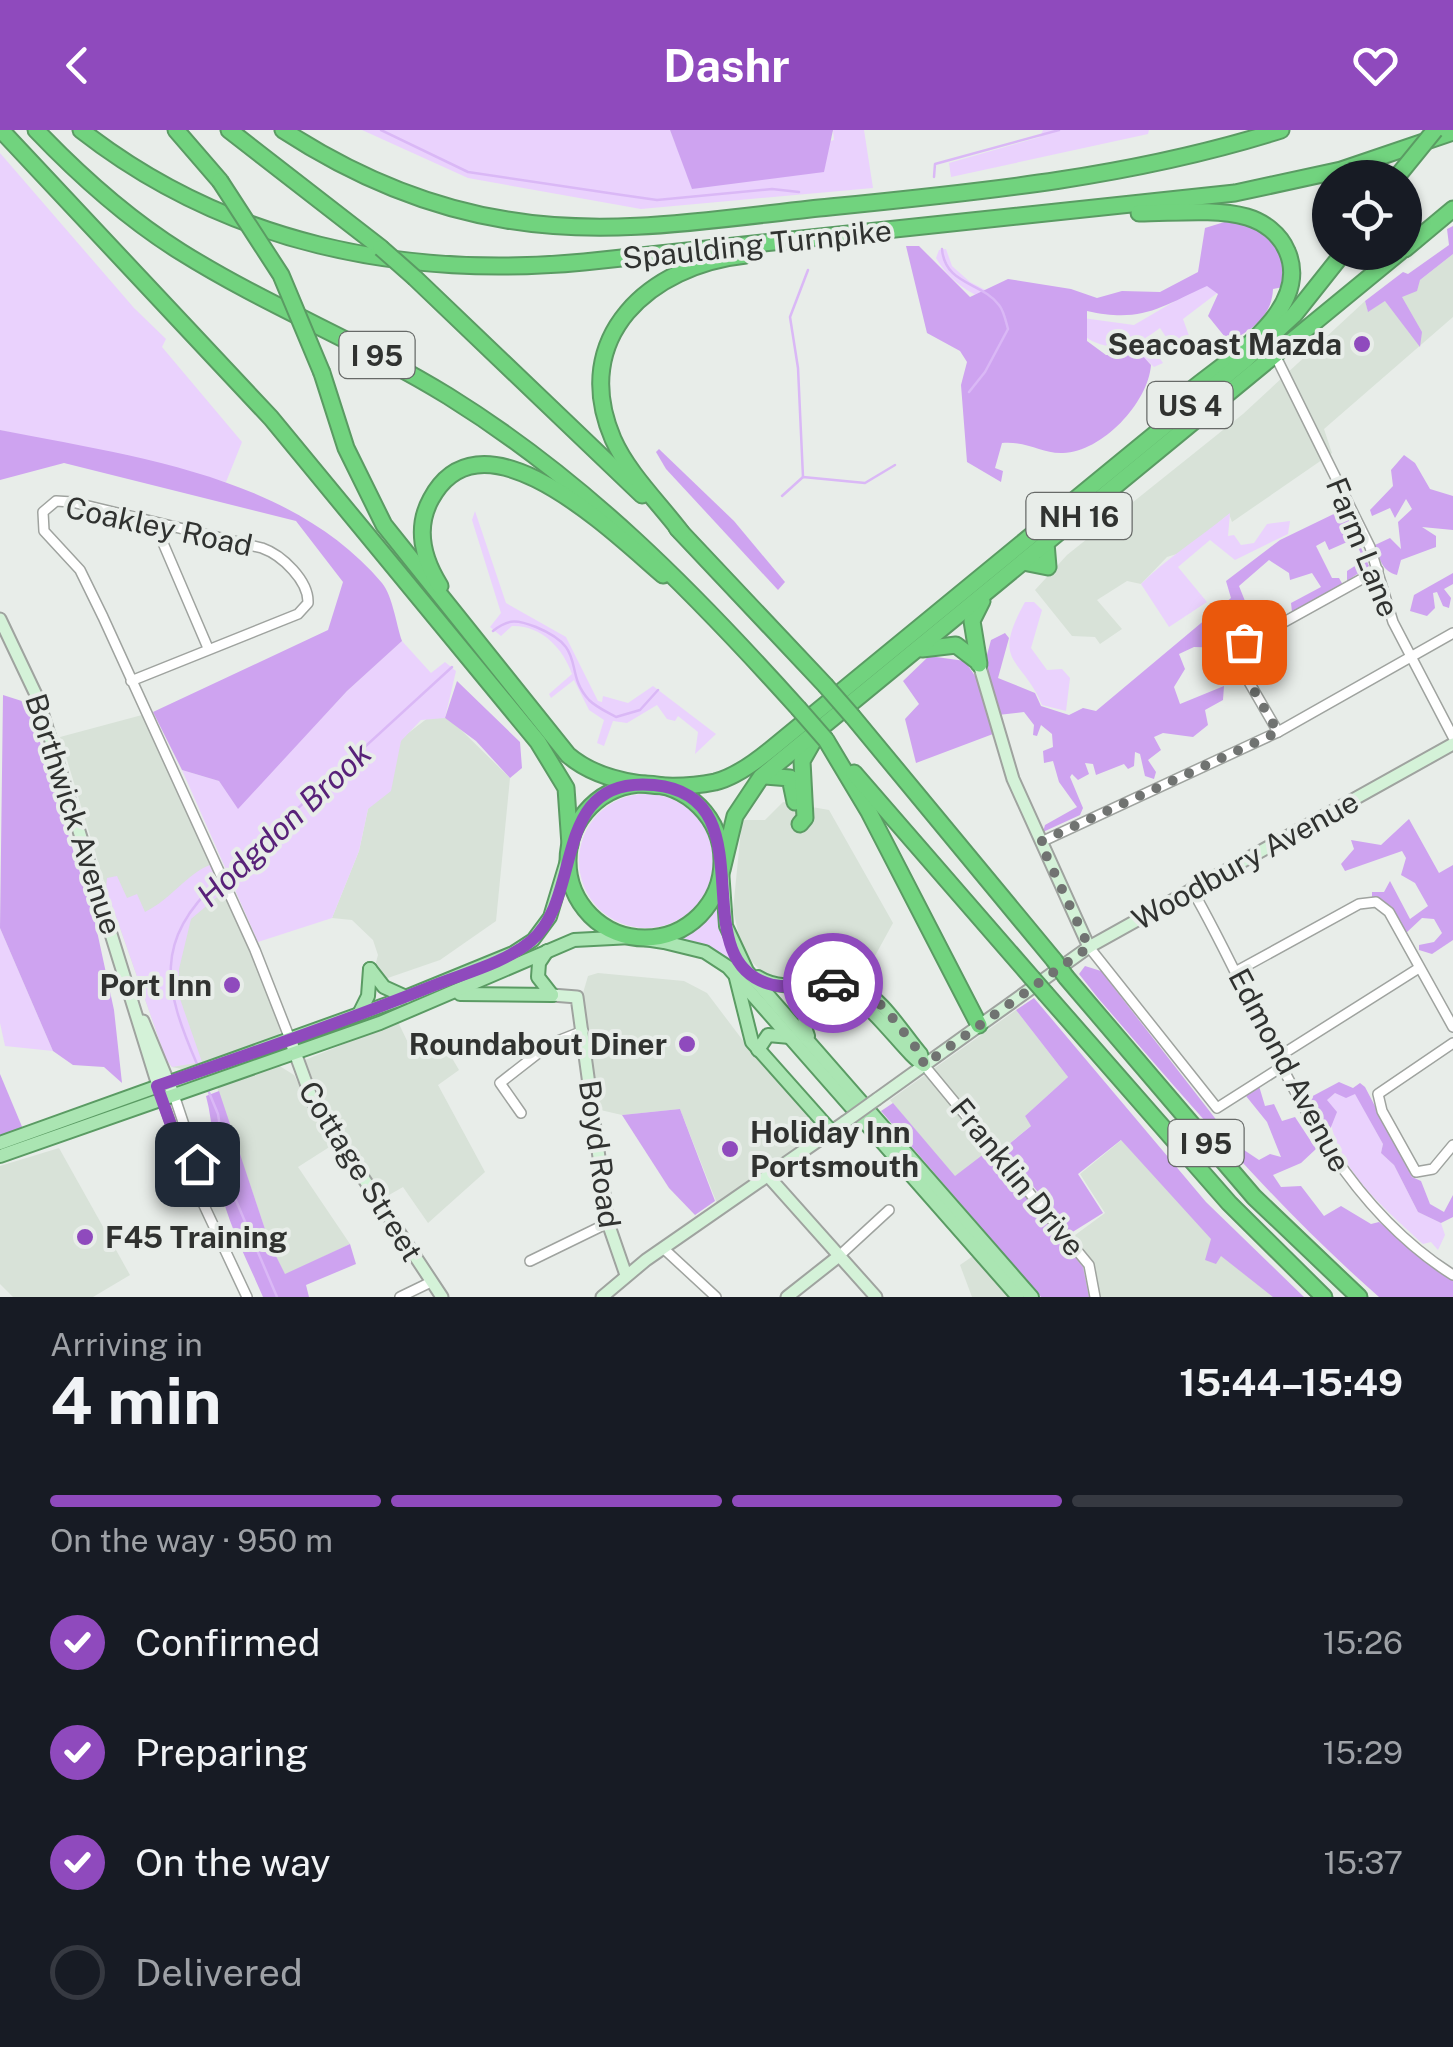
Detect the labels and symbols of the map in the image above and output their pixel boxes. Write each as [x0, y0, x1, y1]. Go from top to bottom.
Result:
street label: Spaulding Turnpike [621, 212, 893, 276]
place label: Seacoast Mazda [1108, 326, 1342, 362]
road number: I 95 [340, 332, 414, 378]
marker: Seacoast Mazda [1351, 333, 1373, 355]
road number: US 4 [1148, 382, 1232, 428]
street label: Farm Lane [1319, 472, 1407, 622]
street label: Coakley Road [62, 489, 256, 563]
road number: NH 16 [1026, 493, 1132, 539]
pin [1202, 600, 1287, 685]
street label: Borthwick Avenue [18, 689, 130, 939]
water label: Hodgdon Brook [190, 734, 379, 914]
street label: Woodbury Avenue [1126, 783, 1364, 937]
courier [783, 933, 883, 1033]
street label: Edmond Avenue [1221, 962, 1359, 1178]
place label: Port Inn [99, 967, 212, 1003]
marker: Port Inn [221, 974, 243, 996]
place label: Roundabout Diner [409, 1026, 667, 1062]
marker: Roundabout Diner [676, 1033, 698, 1055]
street label: Cottage Street [291, 1074, 431, 1268]
street label: Boyd Road [572, 1078, 628, 1230]
street label: Franklin Drive [943, 1091, 1093, 1263]
place label: Holiday Inn Portsmouth [750, 1114, 919, 1184]
road number: I 95 [1168, 1120, 1244, 1166]
pin [155, 1122, 240, 1207]
marker: Holiday Inn Portsmouth [719, 1138, 741, 1160]
place label: F45 Training [105, 1219, 288, 1255]
marker: F45 Training [74, 1226, 96, 1248]

